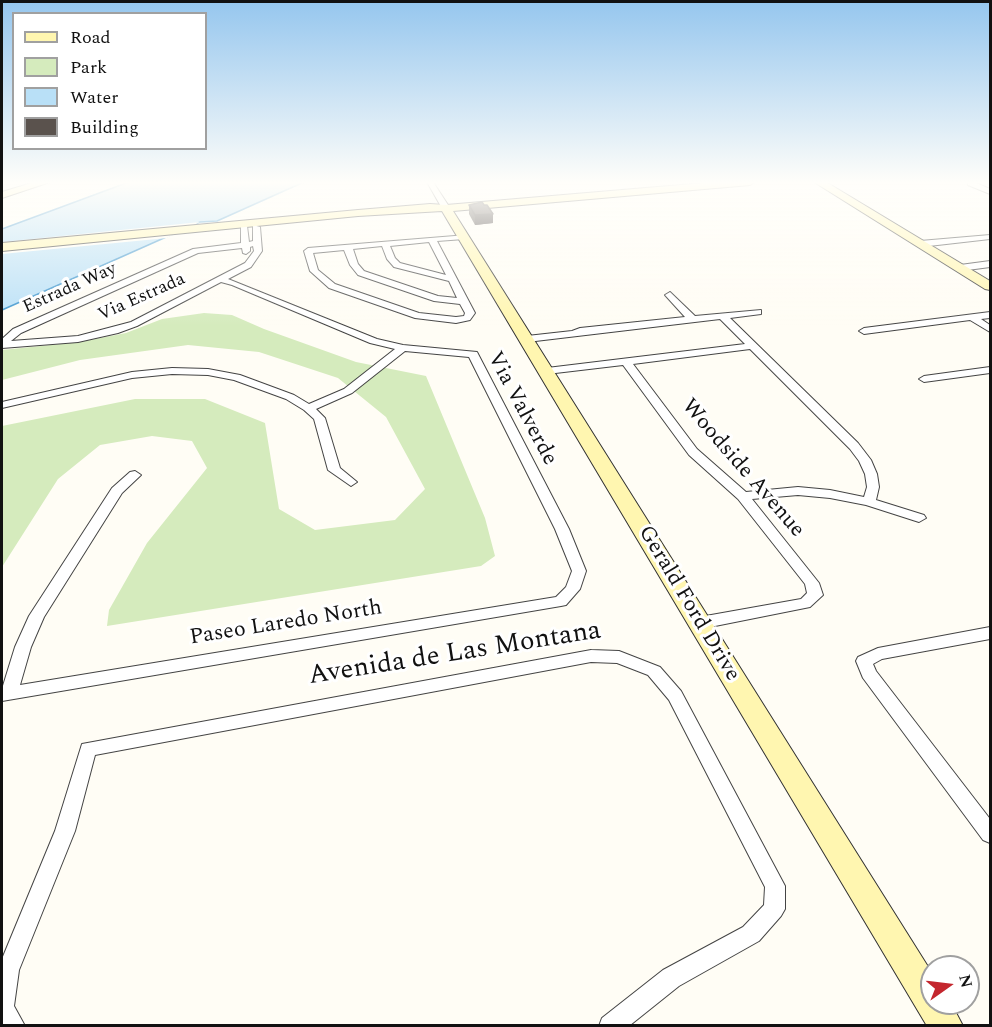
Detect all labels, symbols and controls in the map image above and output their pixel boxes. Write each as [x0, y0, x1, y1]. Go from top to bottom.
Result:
legend [12, 12, 207, 150]
text: Road [70, 24, 111, 51]
text: Park [70, 54, 107, 81]
text: Water [70, 84, 118, 111]
text: Building [70, 114, 139, 141]
street label: Estrada Way [20, 259, 120, 319]
street label: Via Estrada [95, 269, 189, 327]
street label: Via Valverde [480, 348, 562, 470]
street label: Woodside Avenue [675, 394, 809, 544]
street label: Gerald Ford Drive [631, 522, 745, 686]
street label: Paseo Laredo North [188, 596, 384, 652]
street label: Avenida de Las Montana [306, 616, 604, 694]
north arrow [920, 955, 980, 1015]
text: N [952, 972, 979, 990]

